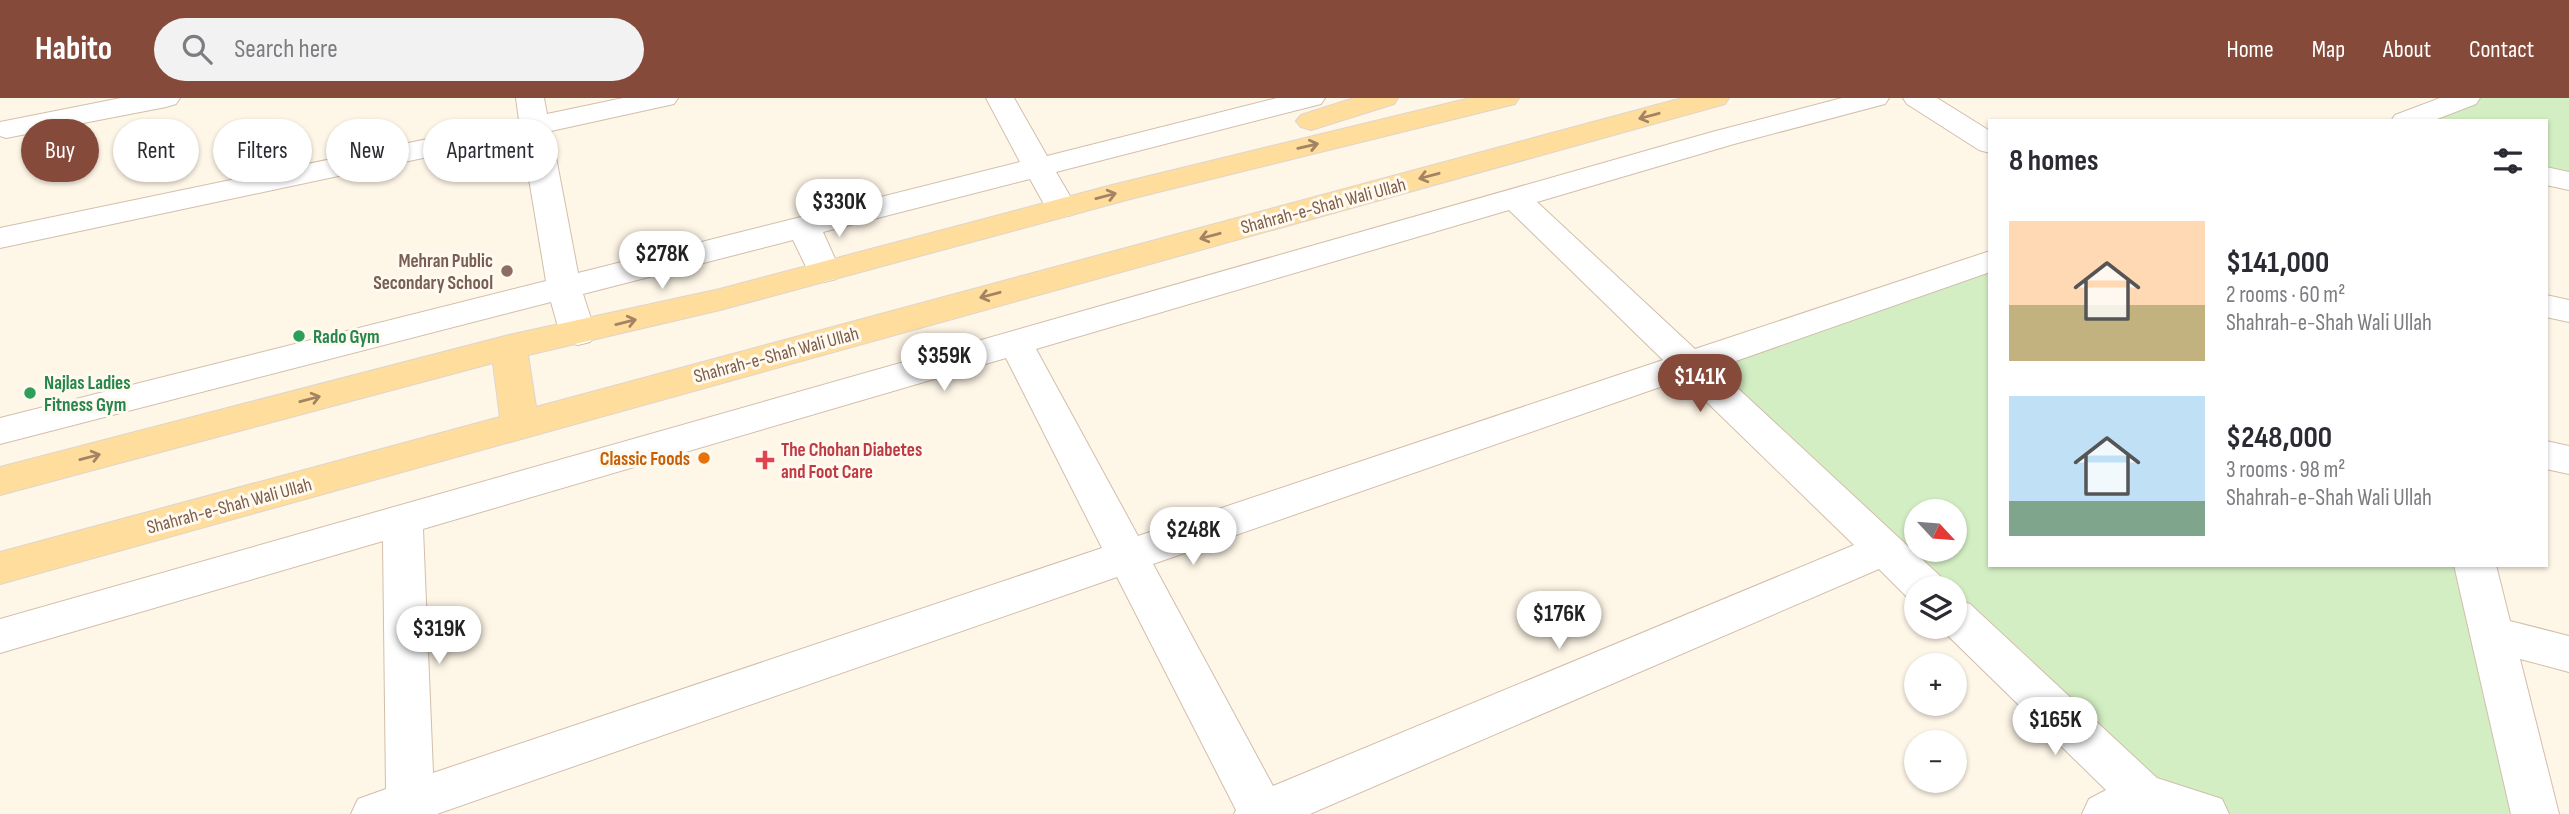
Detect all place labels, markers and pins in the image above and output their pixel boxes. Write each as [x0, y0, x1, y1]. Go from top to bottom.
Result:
pin: $330K [790, 180, 888, 239]
pin: $278K [613, 232, 711, 291]
place label: Mehran Public Secondary School [373, 250, 493, 295]
marker: Mehran Public Secondary School [499, 263, 515, 279]
place label: Rado Gym [313, 326, 380, 349]
marker: Rado Gym [291, 328, 307, 344]
pin: $359K [895, 334, 993, 393]
pin: $141K [1651, 354, 1749, 414]
place label: Najlas Ladies Fitness Gym [44, 372, 131, 417]
marker: Najlas Ladies Fitness Gym [22, 385, 38, 401]
place label: The Chohan Diabetes and Foot Care [781, 439, 922, 484]
place label: Classic Foods [600, 448, 690, 471]
marker: Classic Foods [696, 450, 712, 466]
marker: The Chohan Diabetes and Foot Care [755, 450, 775, 470]
pin: $248K [1144, 508, 1242, 567]
pin: $176K [1510, 592, 1608, 651]
pin: $319K [390, 606, 488, 666]
pin: $165K [2006, 698, 2104, 757]

